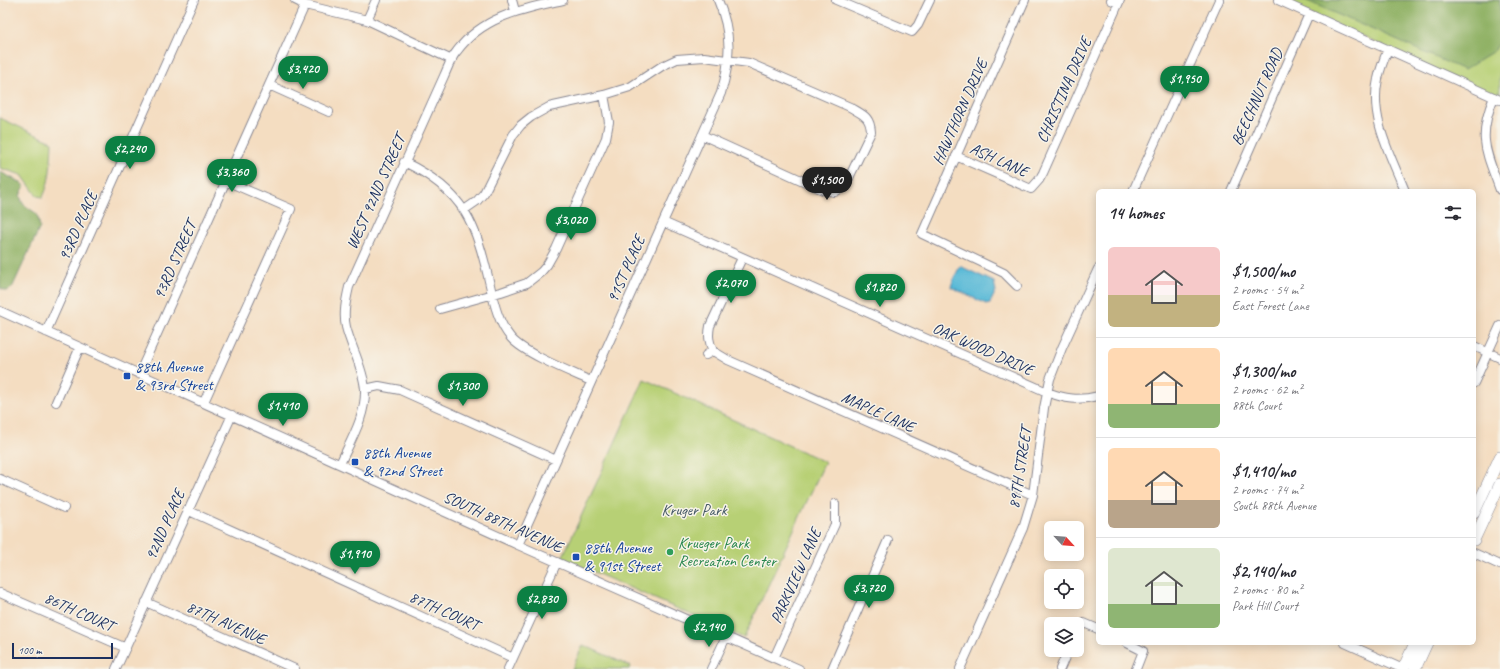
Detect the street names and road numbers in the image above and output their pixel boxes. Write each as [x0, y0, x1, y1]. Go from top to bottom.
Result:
street label: CHRISTINA DRIVE [1032, 32, 1097, 146]
street label: BEECHNUT ROAD [1227, 44, 1288, 149]
street label: HAWTHORN DRIVE [928, 54, 993, 168]
street label: WEST 92ND STREET [342, 128, 412, 252]
street label: ASH LANE [967, 138, 1033, 183]
street label: 93RD PLACE [54, 186, 103, 264]
street label: 93RD STREET [149, 214, 203, 302]
street label: 91ST PLACE [602, 230, 651, 306]
street label: OAK WOOD DRIVE [930, 318, 1038, 381]
street label: MAPLE LANE [838, 387, 920, 438]
street label: 89TH STREET [1004, 421, 1037, 510]
street label: 92ND PLACE [141, 485, 190, 563]
street label: SOUTH 88TH AVENUE [440, 487, 568, 558]
street label: PARKVIEW LANE [766, 523, 827, 627]
street label: 87TH COURT [406, 587, 485, 637]
street label: 86TH COURT [41, 588, 120, 638]
street label: 87TH AVENUE [183, 597, 271, 650]

